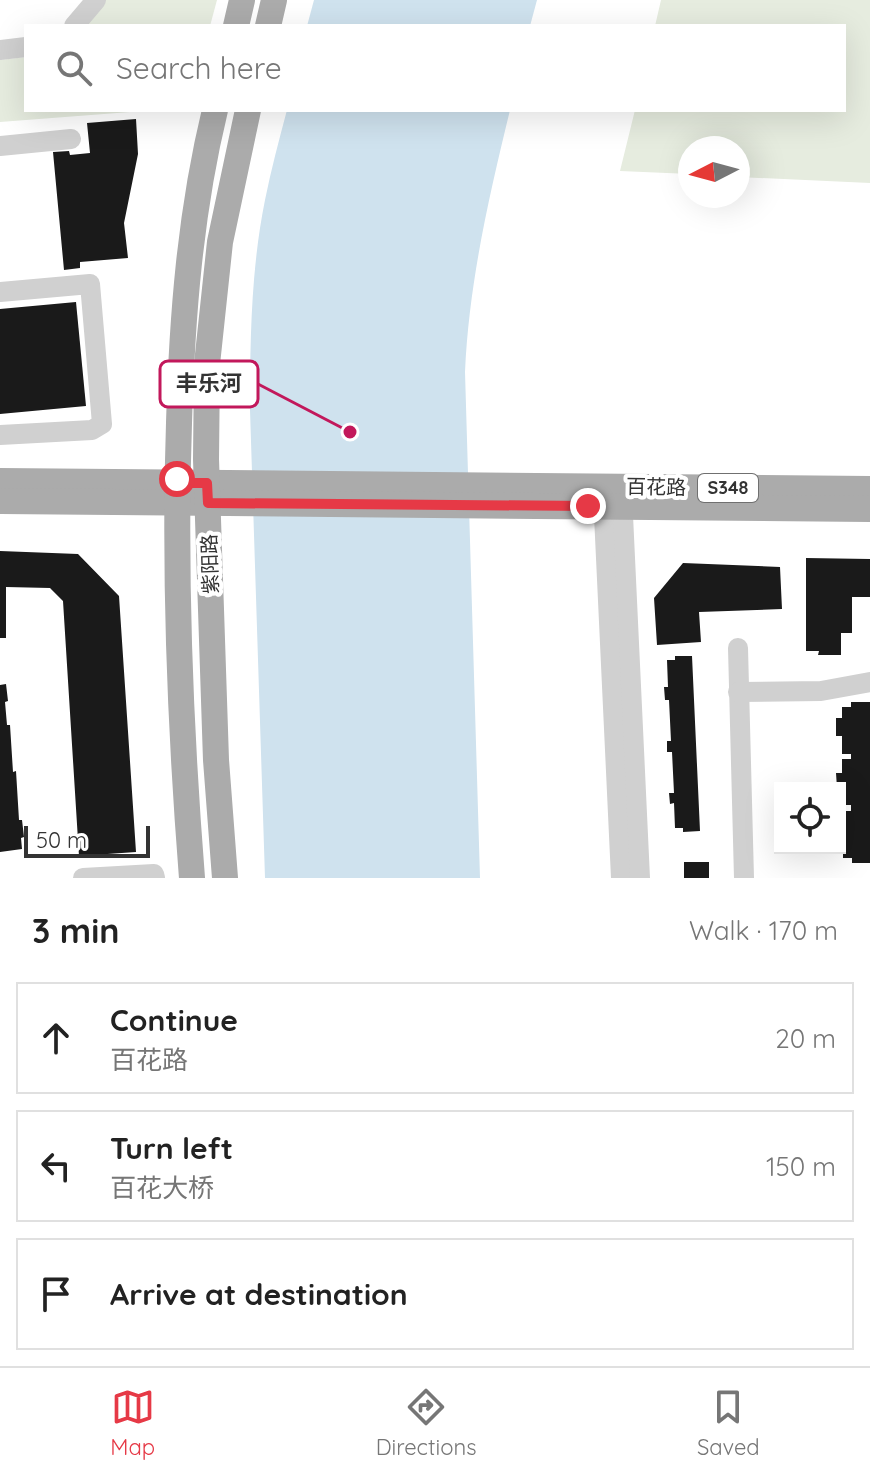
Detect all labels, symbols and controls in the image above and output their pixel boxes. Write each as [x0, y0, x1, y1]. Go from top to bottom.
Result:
search box [24, 24, 846, 112]
icon: search [52, 46, 96, 90]
text: Search here [116, 49, 282, 87]
north arrow [678, 136, 750, 208]
callout: 丰乐河 [160, 361, 258, 407]
text: 丰乐河 [176, 369, 242, 397]
route start [159, 461, 195, 497]
street label: 百花路 [626, 473, 686, 500]
road number: S348 [698, 474, 758, 502]
route end [570, 488, 606, 524]
street label: 紫阳路 [196, 534, 223, 594]
map controls [774, 782, 846, 854]
button: locate [774, 782, 846, 854]
scale bar [24, 822, 150, 858]
text: 50 m [36, 826, 87, 854]
text: 3 min [32, 909, 119, 952]
text: Walk · 170 m [689, 914, 838, 947]
text: Continue [110, 1001, 238, 1039]
icon: ahead [34, 1016, 78, 1060]
text: 20 m [775, 1022, 836, 1055]
text: 百花路 [110, 1043, 188, 1076]
text: Turn left [110, 1129, 233, 1167]
icon: left [34, 1144, 78, 1188]
text: 150 m [766, 1150, 836, 1183]
text: 百花大桥 [110, 1171, 214, 1204]
icon: arrive [34, 1272, 78, 1316]
text: Arrive at destination [110, 1275, 408, 1313]
tab: Map [110, 1385, 155, 1461]
tab: Directions [376, 1385, 476, 1461]
tab: Saved [697, 1385, 760, 1461]

